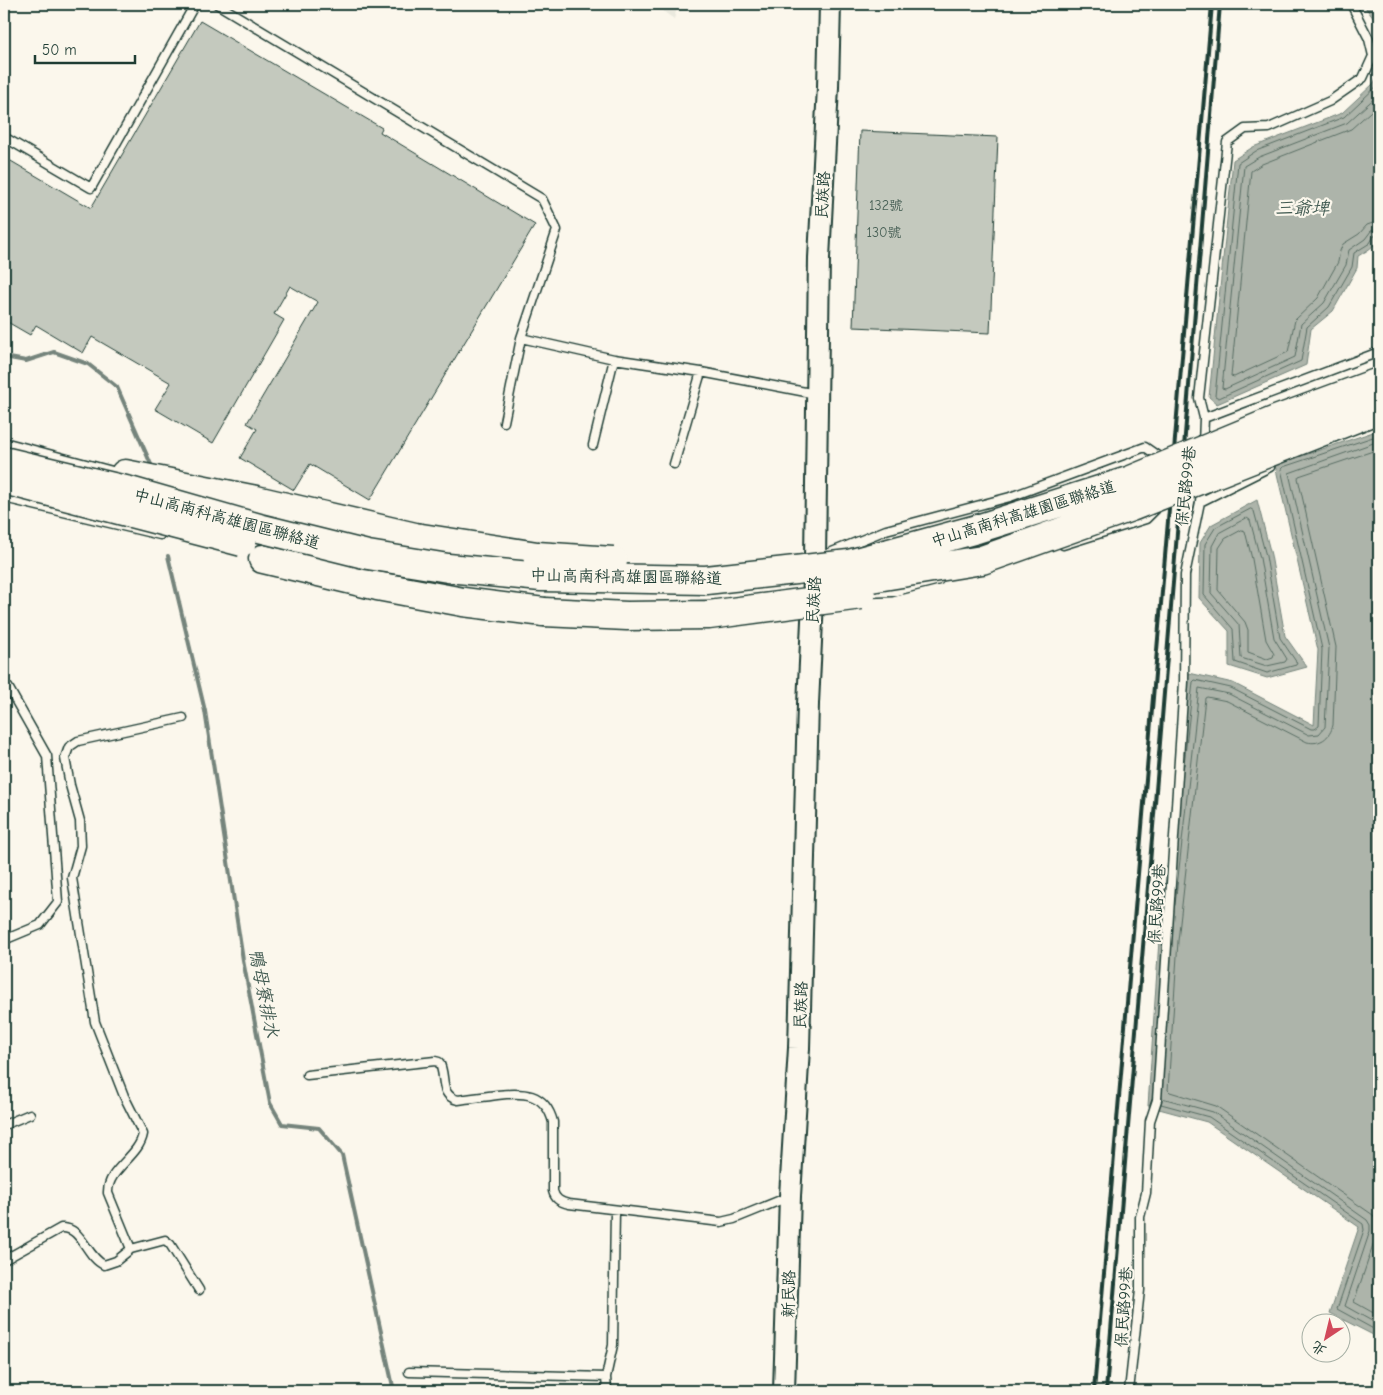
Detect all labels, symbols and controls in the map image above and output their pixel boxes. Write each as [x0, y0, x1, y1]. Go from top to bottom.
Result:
scale bar [35, 32, 135, 64]
text: 50 m [42, 41, 77, 59]
street label: 民族路 [813, 171, 833, 219]
house number: 132號 [869, 197, 903, 214]
water label: 三爺埤 [1275, 198, 1331, 219]
house number: 130號 [866, 224, 902, 241]
street label: 保民路99巷 [1173, 445, 1199, 527]
street label: 中山高南科高雄園區聯絡道 [929, 477, 1118, 551]
street label: 中山高南科高雄園區聯絡道 [132, 485, 322, 553]
street label: 中山高南科高雄園區聯絡道 [530, 566, 722, 588]
street label: 民族路 [804, 576, 824, 624]
street label: 保民路99巷 [1145, 863, 1169, 945]
water label: 鴨母寮排水 [245, 947, 283, 1040]
street label: 民族路 [791, 981, 811, 1029]
street label: 保民路99巷 [1112, 1266, 1136, 1348]
street label: 新民路 [780, 1270, 798, 1318]
north arrow [1300, 1312, 1350, 1362]
text: 北 [1308, 1337, 1329, 1359]

